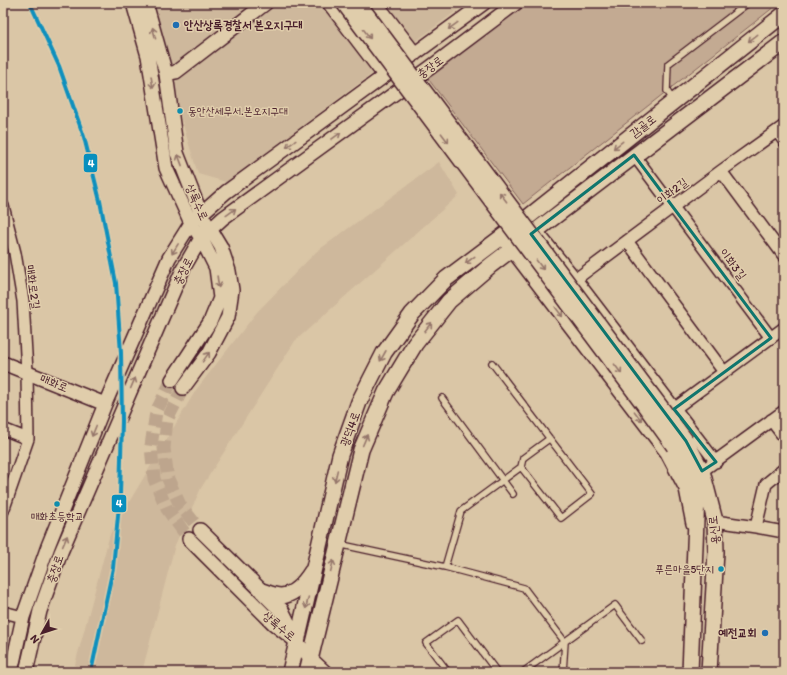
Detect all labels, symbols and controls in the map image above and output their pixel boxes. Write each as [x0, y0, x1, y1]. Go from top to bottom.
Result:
place label: 안산상록경찰서 본오지구대 [184, 18, 303, 32]
marker: 안산상록경찰서 본오지구대 [171, 20, 181, 30]
one-way arrow [448, 22, 459, 30]
one-way arrow [150, 27, 157, 40]
one-way arrow [363, 29, 371, 40]
one-way arrow [748, 34, 759, 43]
street label: 충장로 [414, 53, 446, 81]
one-way arrow [148, 75, 156, 88]
place label: 동안산세무서.본오지구대 [188, 105, 288, 118]
marker: 동안산세무서.본오지구대 [175, 106, 185, 116]
street label: 감골로 [627, 112, 659, 140]
one-way arrow [331, 132, 342, 140]
one-way arrow [441, 133, 449, 144]
one-way arrow [286, 139, 297, 148]
one-way arrow [613, 141, 624, 149]
line badge: 4 [83, 153, 98, 173]
one-way arrow [175, 154, 183, 166]
text: 4 [88, 157, 95, 170]
street label: 이화2길 [654, 175, 691, 207]
street label: 상록수로 [183, 182, 211, 222]
one-way arrow [499, 191, 507, 202]
one-way arrow [226, 208, 237, 217]
one-way arrow [171, 243, 179, 255]
street label: 이화3길 [717, 246, 749, 283]
street label: 충장로 [170, 255, 196, 287]
one-way arrow [465, 256, 476, 265]
one-way arrow [536, 259, 544, 270]
street label: 매화로2길 [23, 264, 43, 311]
one-way arrow [214, 275, 222, 288]
one-way arrow [555, 307, 563, 318]
one-way arrow [423, 322, 432, 332]
one-way arrow [379, 350, 387, 362]
one-way arrow [202, 351, 210, 362]
one-way arrow [614, 363, 622, 374]
street label: 매화로 [38, 371, 70, 395]
one-way arrow [130, 378, 138, 390]
street label: 광덕4로 [337, 410, 363, 448]
one-way arrow [634, 410, 642, 421]
one-way arrow [90, 425, 98, 437]
one-way arrow [362, 435, 369, 447]
one-way arrow [331, 469, 339, 482]
line badge: 4 [111, 494, 127, 513]
text: 4 [116, 497, 123, 510]
marker: 매화초등학교 [52, 499, 62, 509]
place label: 매화초등학교 [30, 510, 84, 523]
street label: 용신로 [706, 515, 722, 545]
one-way arrow [62, 536, 69, 548]
street label: 충장로 [44, 553, 66, 585]
one-way arrow [329, 560, 337, 573]
place label: 푸른마을5단지 [655, 563, 714, 576]
marker: 푸른마을5단지 [716, 564, 726, 574]
one-way arrow [302, 596, 310, 609]
street label: 상록수로 [260, 608, 298, 644]
north arrow [22, 613, 62, 653]
place label: 예전교회 [717, 626, 757, 640]
marker: 예전교회 [760, 628, 770, 638]
text: N [27, 632, 42, 646]

